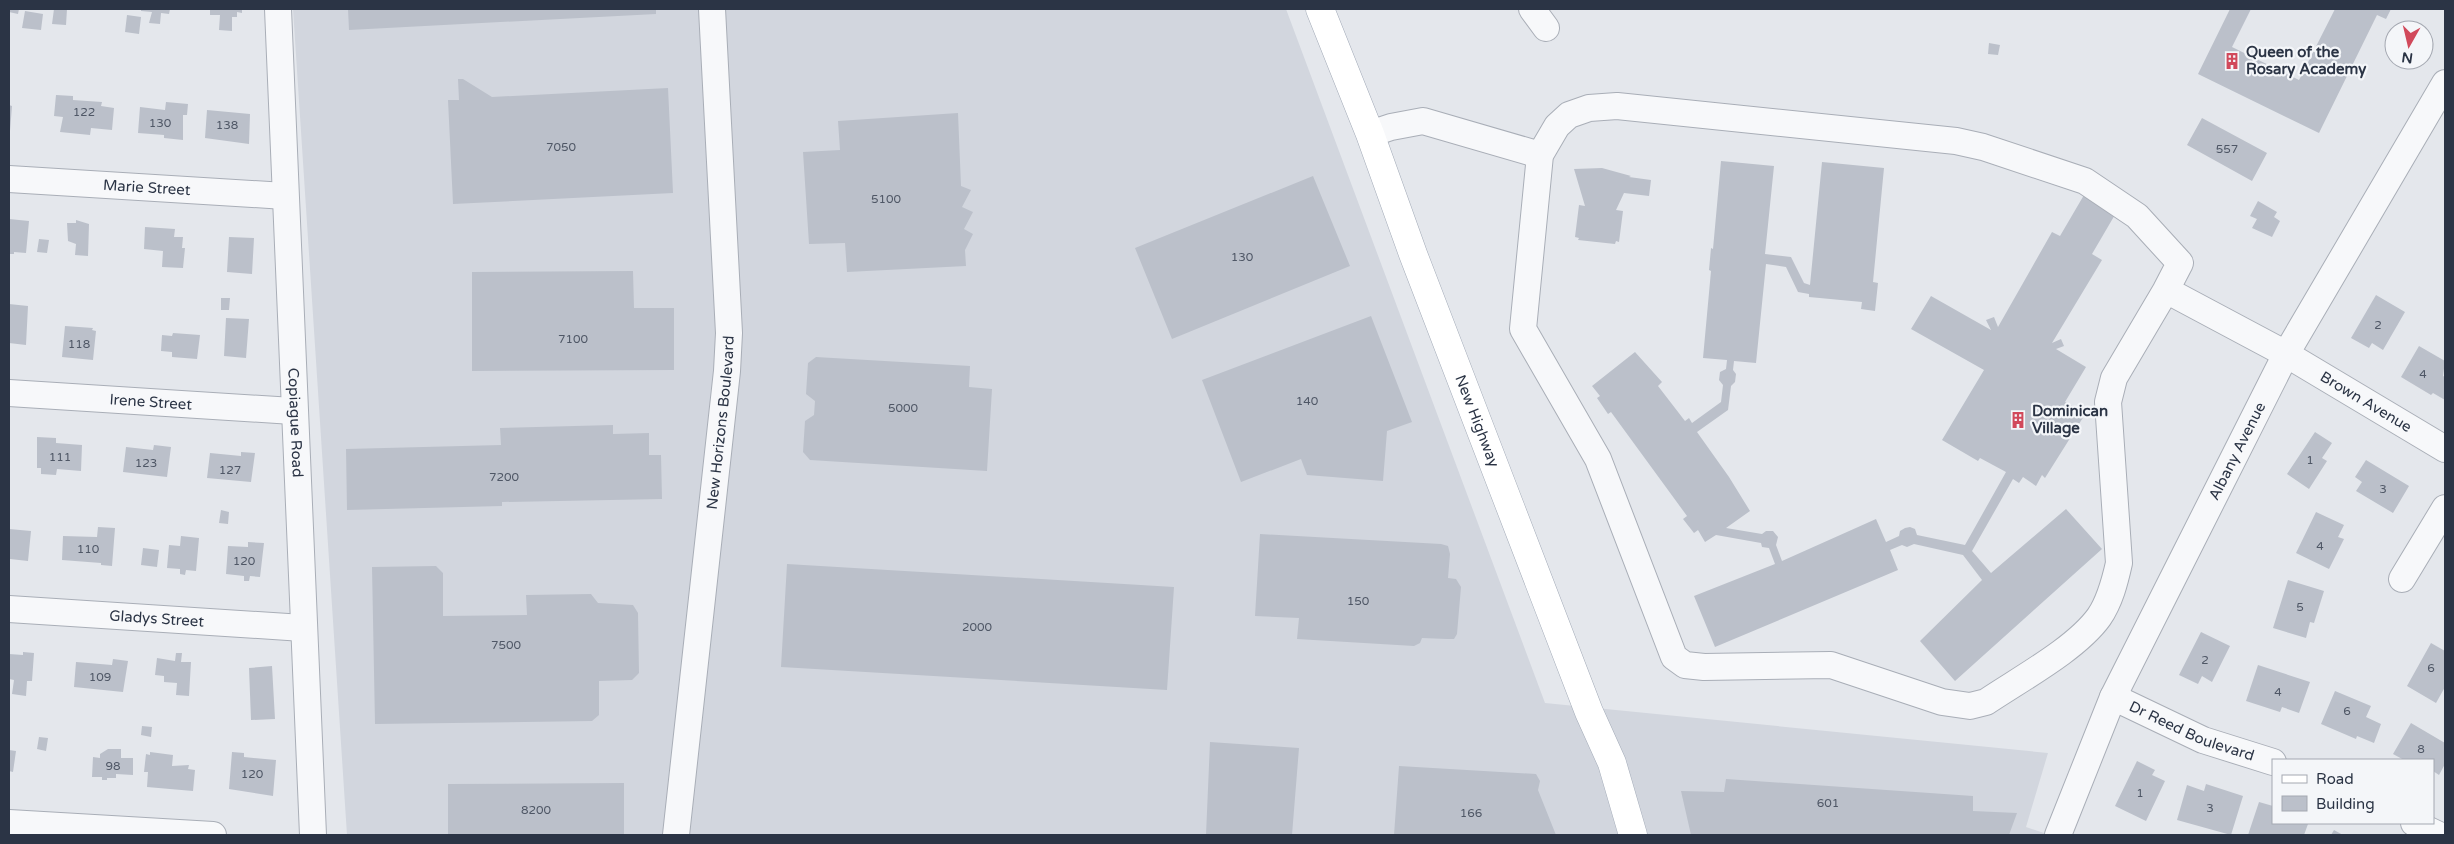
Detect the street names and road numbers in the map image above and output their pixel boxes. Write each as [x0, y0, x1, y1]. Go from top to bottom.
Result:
street label: Marie Street [102, 176, 191, 199]
street label: New Horizons Boulevard [703, 335, 738, 510]
street label: Copiague Road [284, 367, 307, 478]
street label: Brown Avenue [2317, 368, 2415, 436]
street label: New Highway [1451, 372, 1503, 470]
street label: Irene Street [109, 390, 193, 414]
street label: Albany Avenue [2205, 399, 2269, 503]
street label: Gladys Street [109, 606, 205, 631]
street label: Dr Reed Boulevard [2126, 697, 2256, 765]

